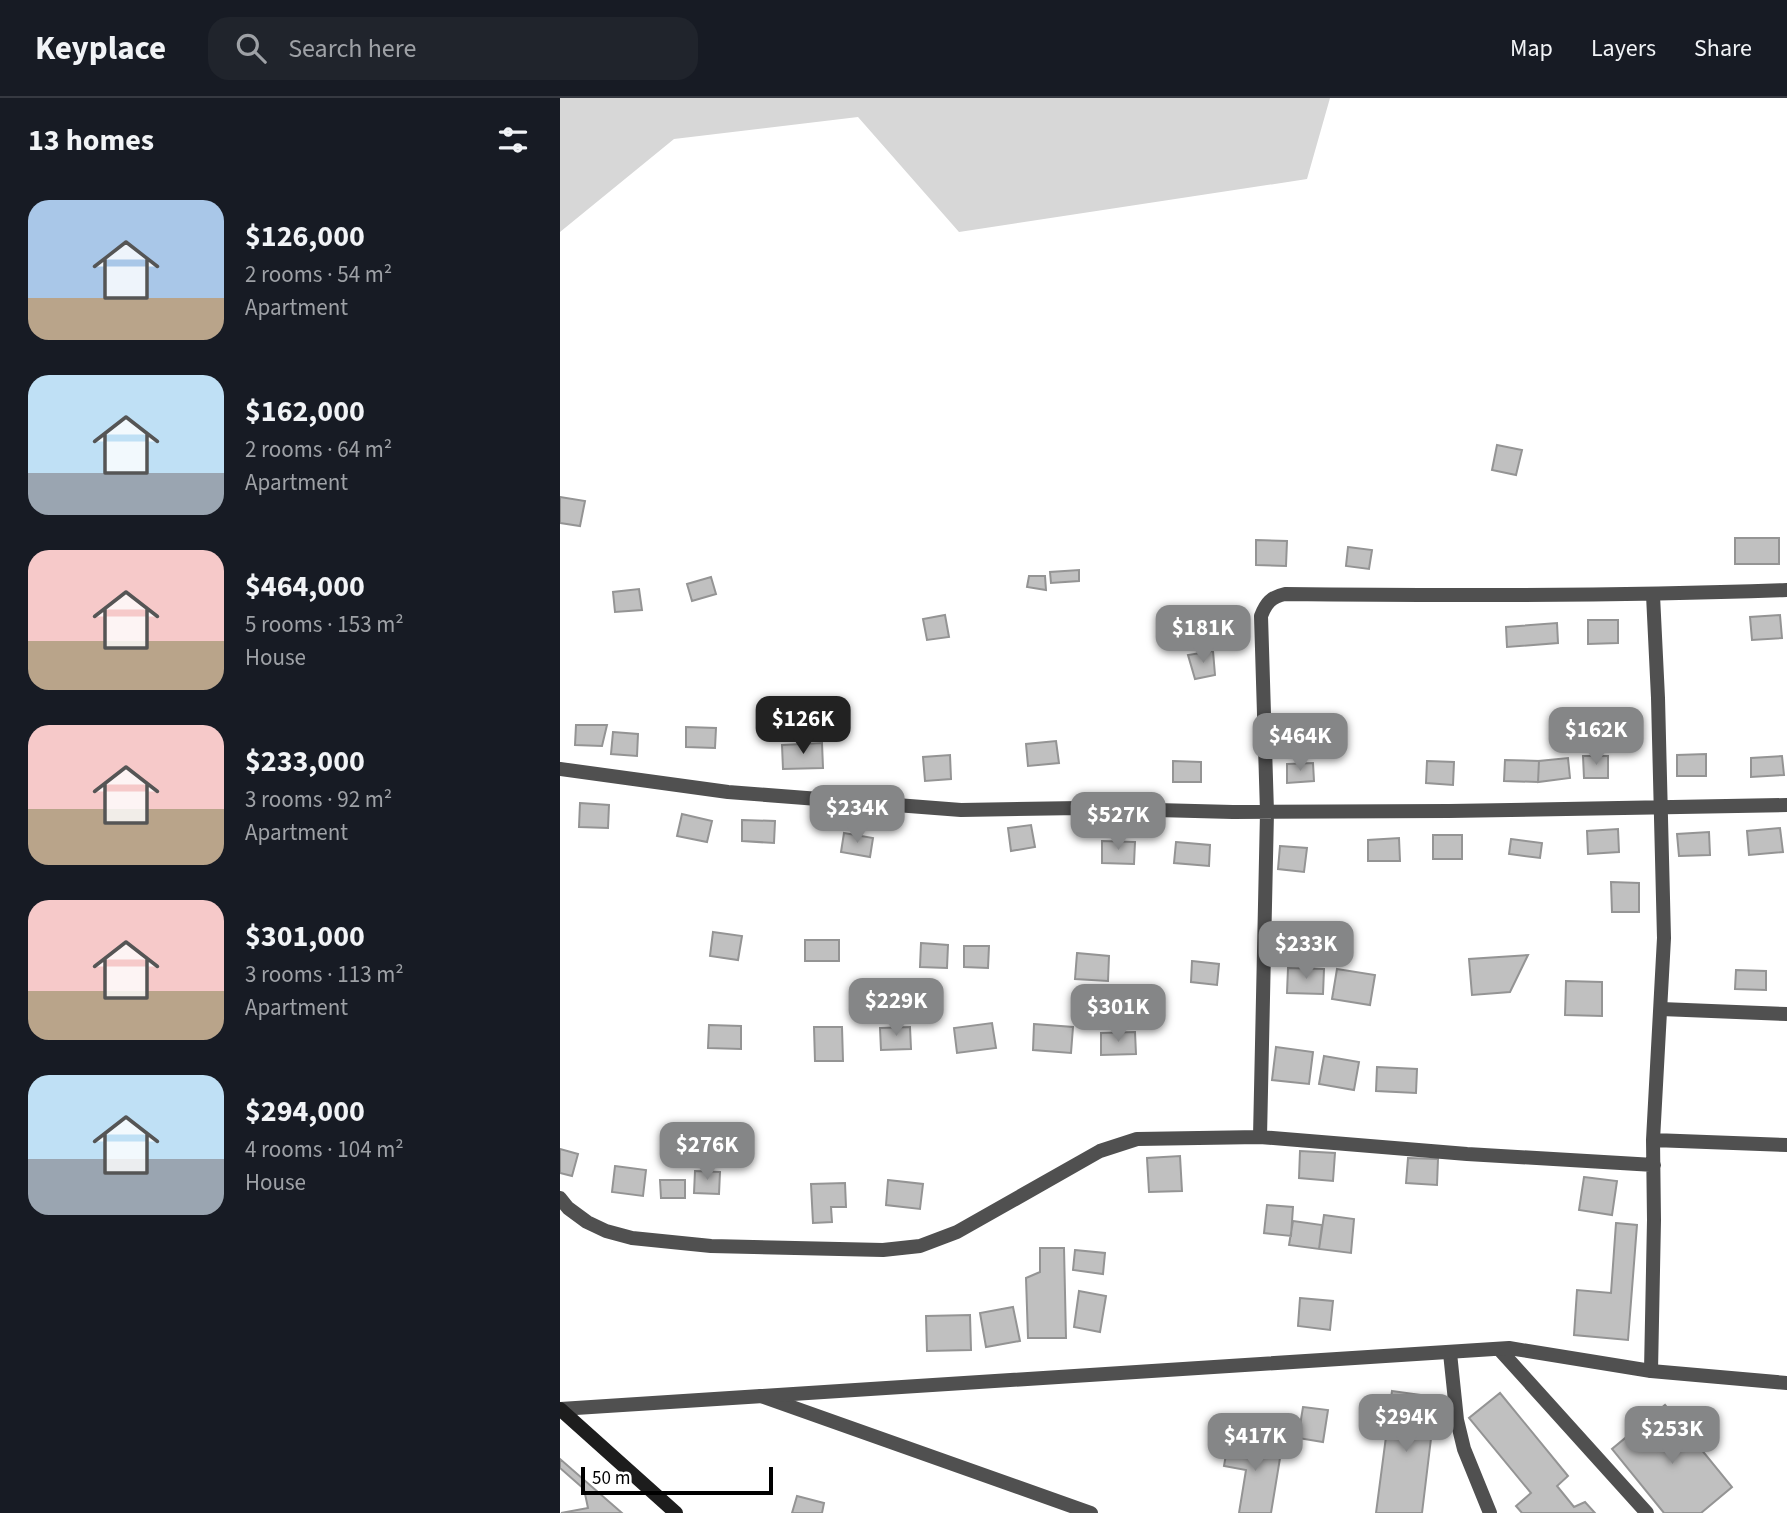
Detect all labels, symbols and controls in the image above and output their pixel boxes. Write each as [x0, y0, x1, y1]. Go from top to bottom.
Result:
search box [208, 17, 698, 80]
text: Keyplace [35, 25, 166, 72]
icon: search [232, 29, 270, 67]
text: Search here [288, 30, 416, 67]
text: Map [1510, 31, 1553, 66]
text: Layers [1591, 31, 1656, 66]
text: Share [1694, 31, 1752, 66]
text: 13 homes [28, 119, 154, 162]
icon: filters [494, 121, 532, 159]
text: $126,000 [245, 215, 365, 258]
icon: home [84, 228, 168, 312]
text: 2 rooms · 54 m² [245, 258, 392, 291]
text: Apartment [245, 291, 348, 324]
text: $162,000 [245, 390, 365, 433]
icon: home [84, 403, 168, 487]
text: 2 rooms · 64 m² [245, 433, 392, 466]
text: Apartment [245, 466, 348, 499]
text: $464,000 [245, 565, 365, 608]
icon: home [84, 578, 168, 662]
pin: $181K [1154, 606, 1252, 665]
text: 5 rooms · 153 m² [245, 608, 404, 641]
text: $181K [1172, 611, 1234, 644]
text: House [245, 641, 306, 674]
pin: $126K [754, 696, 852, 756]
text: $126K [772, 702, 834, 735]
pin: $162K [1547, 708, 1645, 767]
text: $162K [1565, 713, 1627, 746]
pin: $464K [1251, 714, 1349, 773]
text: $464K [1269, 719, 1331, 752]
text: $233,000 [245, 740, 365, 783]
icon: home [84, 753, 168, 837]
text: 3 rooms · 92 m² [245, 783, 392, 816]
pin: $234K [808, 786, 906, 845]
text: $234K [826, 791, 888, 824]
pin: $527K [1069, 792, 1167, 852]
text: $527K [1087, 798, 1149, 831]
text: Apartment [245, 816, 348, 849]
text: $301,000 [245, 915, 365, 958]
pin: $233K [1257, 922, 1355, 981]
text: $233K [1275, 927, 1337, 960]
icon: home [84, 928, 168, 1012]
text: 3 rooms · 113 m² [245, 958, 404, 991]
pin: $229K [847, 978, 945, 1038]
text: $229K [865, 984, 927, 1017]
pin: $301K [1069, 984, 1167, 1044]
text: $301K [1087, 990, 1149, 1023]
text: Apartment [245, 991, 348, 1024]
text: $294,000 [245, 1090, 365, 1133]
icon: home [84, 1103, 168, 1187]
pin: $276K [658, 1122, 756, 1182]
text: $276K [676, 1128, 738, 1161]
text: 4 rooms · 104 m² [245, 1133, 404, 1166]
text: House [245, 1166, 306, 1199]
pin: $294K [1357, 1394, 1455, 1454]
text: $294K [1375, 1400, 1437, 1433]
pin: $253K [1623, 1406, 1721, 1466]
text: $253K [1641, 1412, 1703, 1445]
pin: $417K [1206, 1414, 1304, 1473]
text: $417K [1224, 1419, 1286, 1452]
scale bar [581, 1464, 774, 1496]
text: 50 m [592, 1465, 630, 1492]

